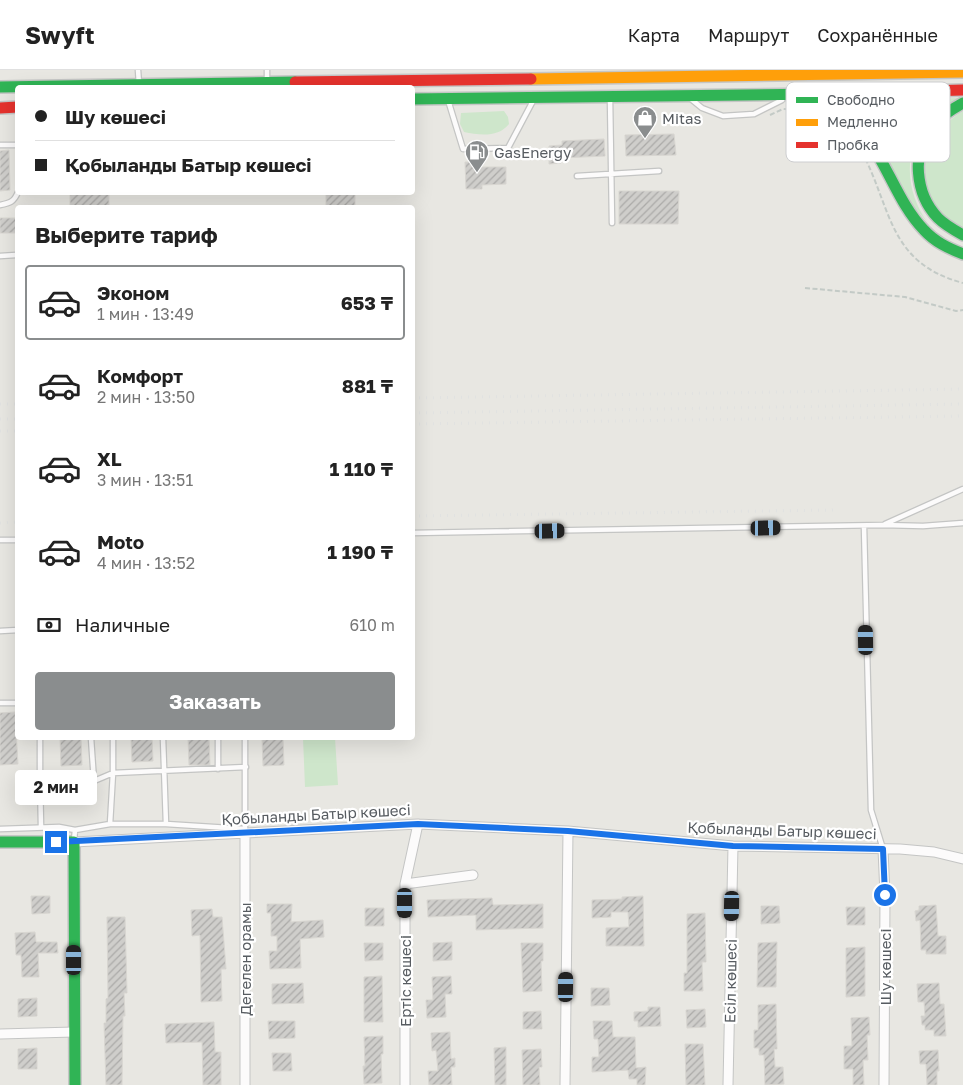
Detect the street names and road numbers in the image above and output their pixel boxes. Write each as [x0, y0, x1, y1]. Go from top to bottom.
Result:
street label: Қобыланды Батыр көшесі [221, 800, 411, 828]
street label: Қобыланды Батыр көшесі [687, 818, 877, 842]
street label: Дегелен орамы [236, 902, 254, 1016]
street label: Шу көшесі [876, 928, 894, 1006]
street label: Ертіс көшесі [396, 935, 414, 1027]
street label: Есіл көшесі [720, 939, 740, 1023]

